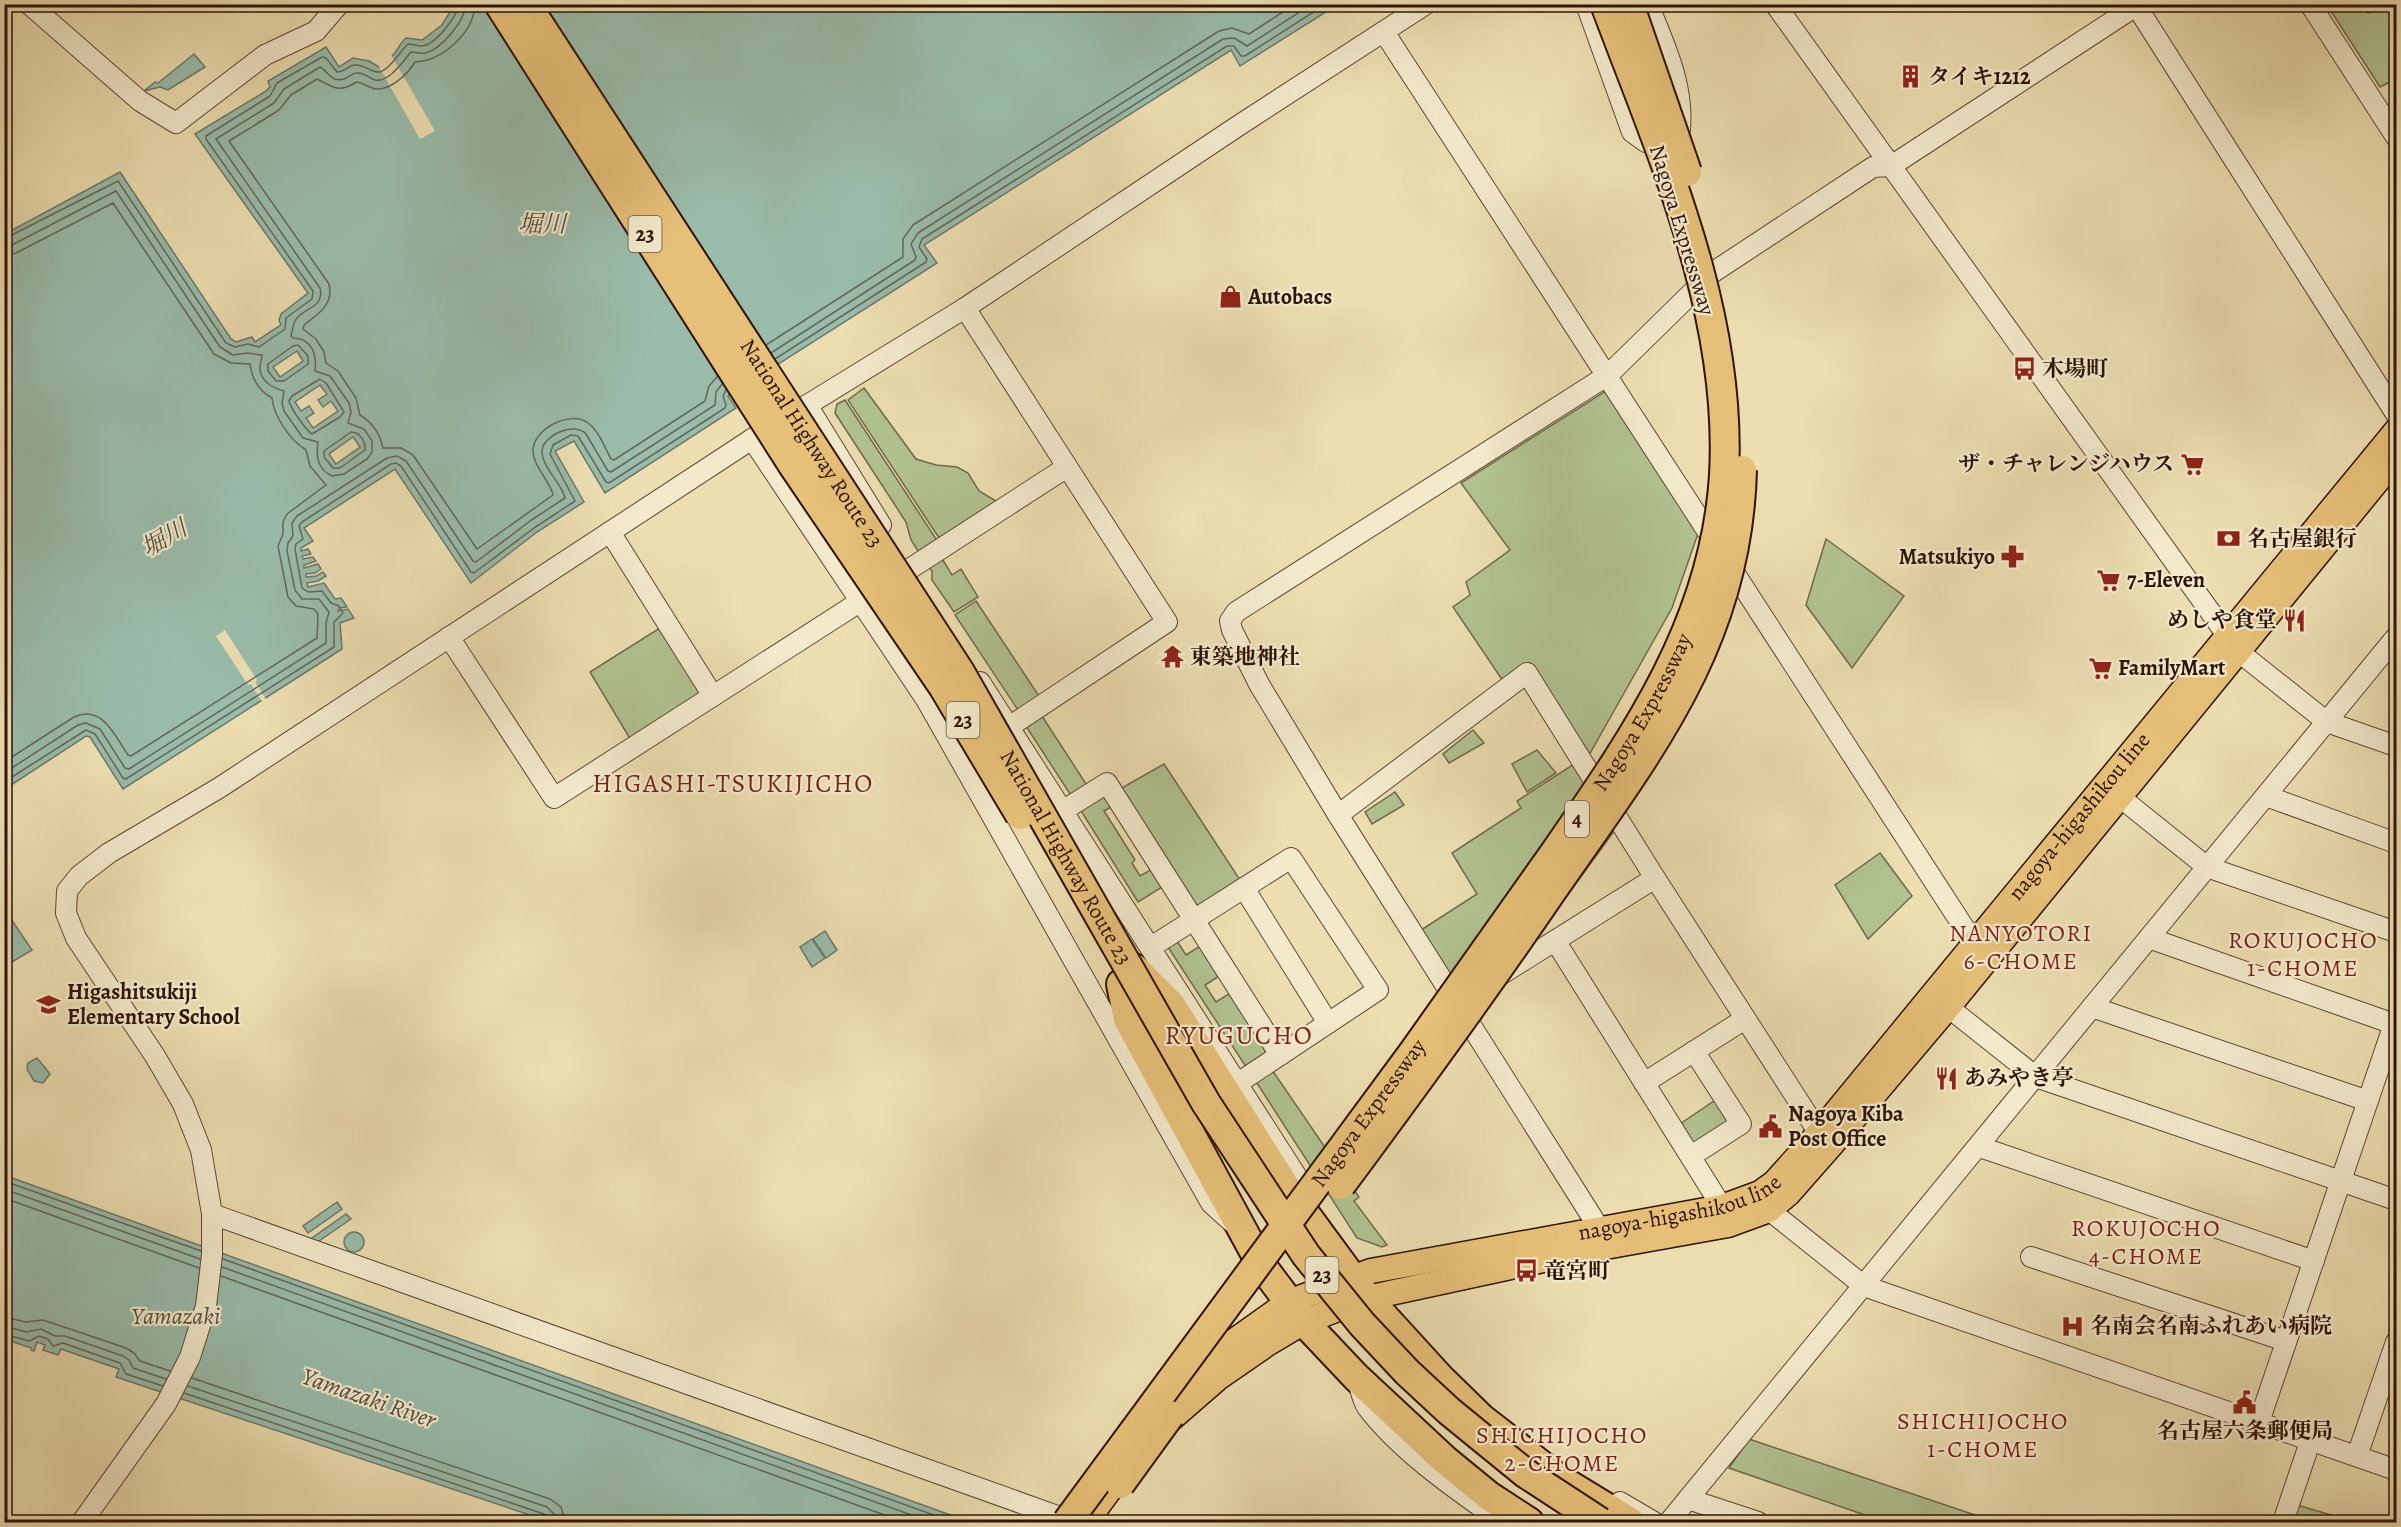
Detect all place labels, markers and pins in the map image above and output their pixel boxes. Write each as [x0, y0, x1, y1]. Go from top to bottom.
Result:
place label: タイキ1212 [1928, 62, 2031, 92]
building icon: タイキ1212 [1897, 64, 1923, 90]
place label: Autobacs [1247, 282, 1332, 312]
shop icon: Autobacs [1217, 284, 1243, 310]
place label: 木場町 [2042, 354, 2108, 384]
bus stop icon: 木場町 [2011, 356, 2037, 382]
place label: ザ・チャレンジハウス [1958, 449, 2174, 479]
supermarket icon: ザ・チャレンジハウス [2179, 451, 2205, 477]
place label: 名古屋銀行 [2247, 524, 2357, 554]
bank icon: 名古屋銀行 [2216, 526, 2242, 552]
place label: Matsukiyo [1899, 542, 1995, 572]
pharmacy icon: Matsukiyo [2000, 544, 2026, 570]
place label: 7-Eleven [2127, 565, 2205, 595]
supermarket icon: 7-Eleven [2096, 567, 2122, 593]
place label: めしや食堂 [2167, 605, 2277, 635]
restaurant icon: めしや食堂 [2282, 607, 2308, 633]
place label: 東築地神社 [1190, 642, 1300, 672]
temple icon: 東築地神社 [1159, 644, 1185, 670]
place label: FamilyMart [2118, 653, 2226, 683]
supermarket icon: FamilyMart [2087, 655, 2113, 681]
place label: Higashitsukiji Elementary School [67, 977, 240, 1032]
school or university icon: Higashitsukiji Elementary School [36, 992, 62, 1018]
place label: あみやき亭 [1964, 1063, 2074, 1093]
restaurant icon: あみやき亭 [1933, 1065, 1959, 1091]
place label: Nagoya Kiba Post Office [1788, 1099, 1904, 1154]
public building icon: Nagoya Kiba Post Office [1757, 1114, 1783, 1140]
place label: 竜宮町 [1544, 1256, 1610, 1286]
bus stop icon: 竜宮町 [1513, 1258, 1539, 1284]
place label: 名南会名南ふれあい病院 [2090, 1311, 2332, 1341]
hospital icon: 名南会名南ふれあい病院 [2059, 1313, 2085, 1339]
public building icon: 名古屋六条郵便局 [2232, 1389, 2258, 1415]
place label: 名古屋六条郵便局 [2157, 1416, 2333, 1446]

